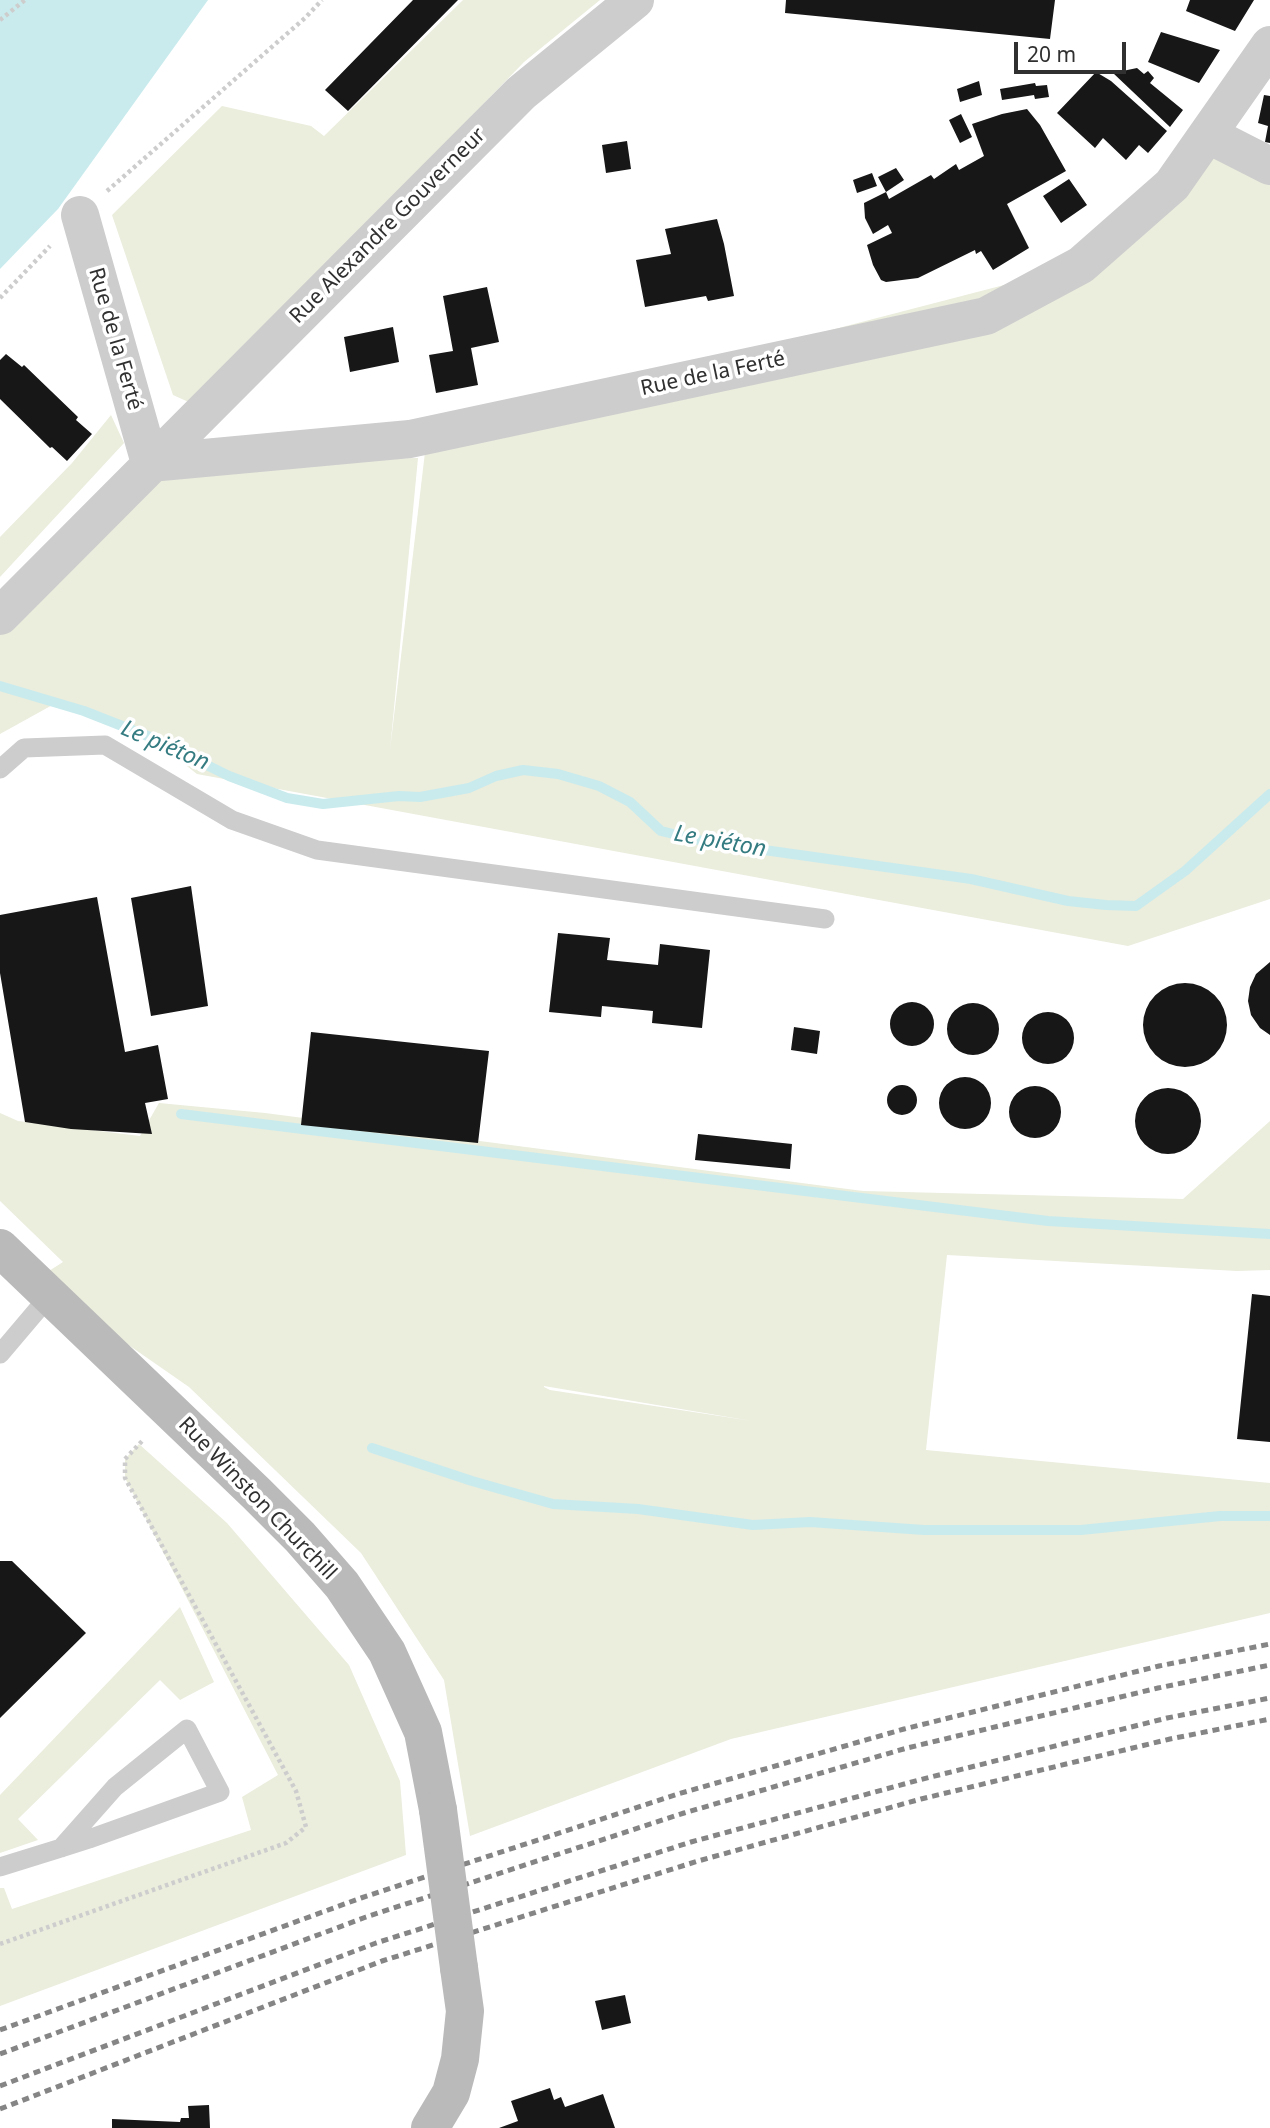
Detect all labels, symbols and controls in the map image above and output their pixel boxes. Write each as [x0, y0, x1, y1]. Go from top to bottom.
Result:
scale bar [1018, 28, 1130, 72]
text: 20 m [1027, 40, 1076, 68]
street label: Rue Alexandre Gouverneur [285, 123, 491, 329]
street label: Rue de la Ferté [83, 265, 147, 413]
street label: Rue de la Ferté [638, 346, 788, 402]
water label: Le piéton [117, 715, 213, 777]
water label: Le piéton [672, 820, 768, 864]
street label: Rue Winston Churchill [173, 1412, 341, 1586]

